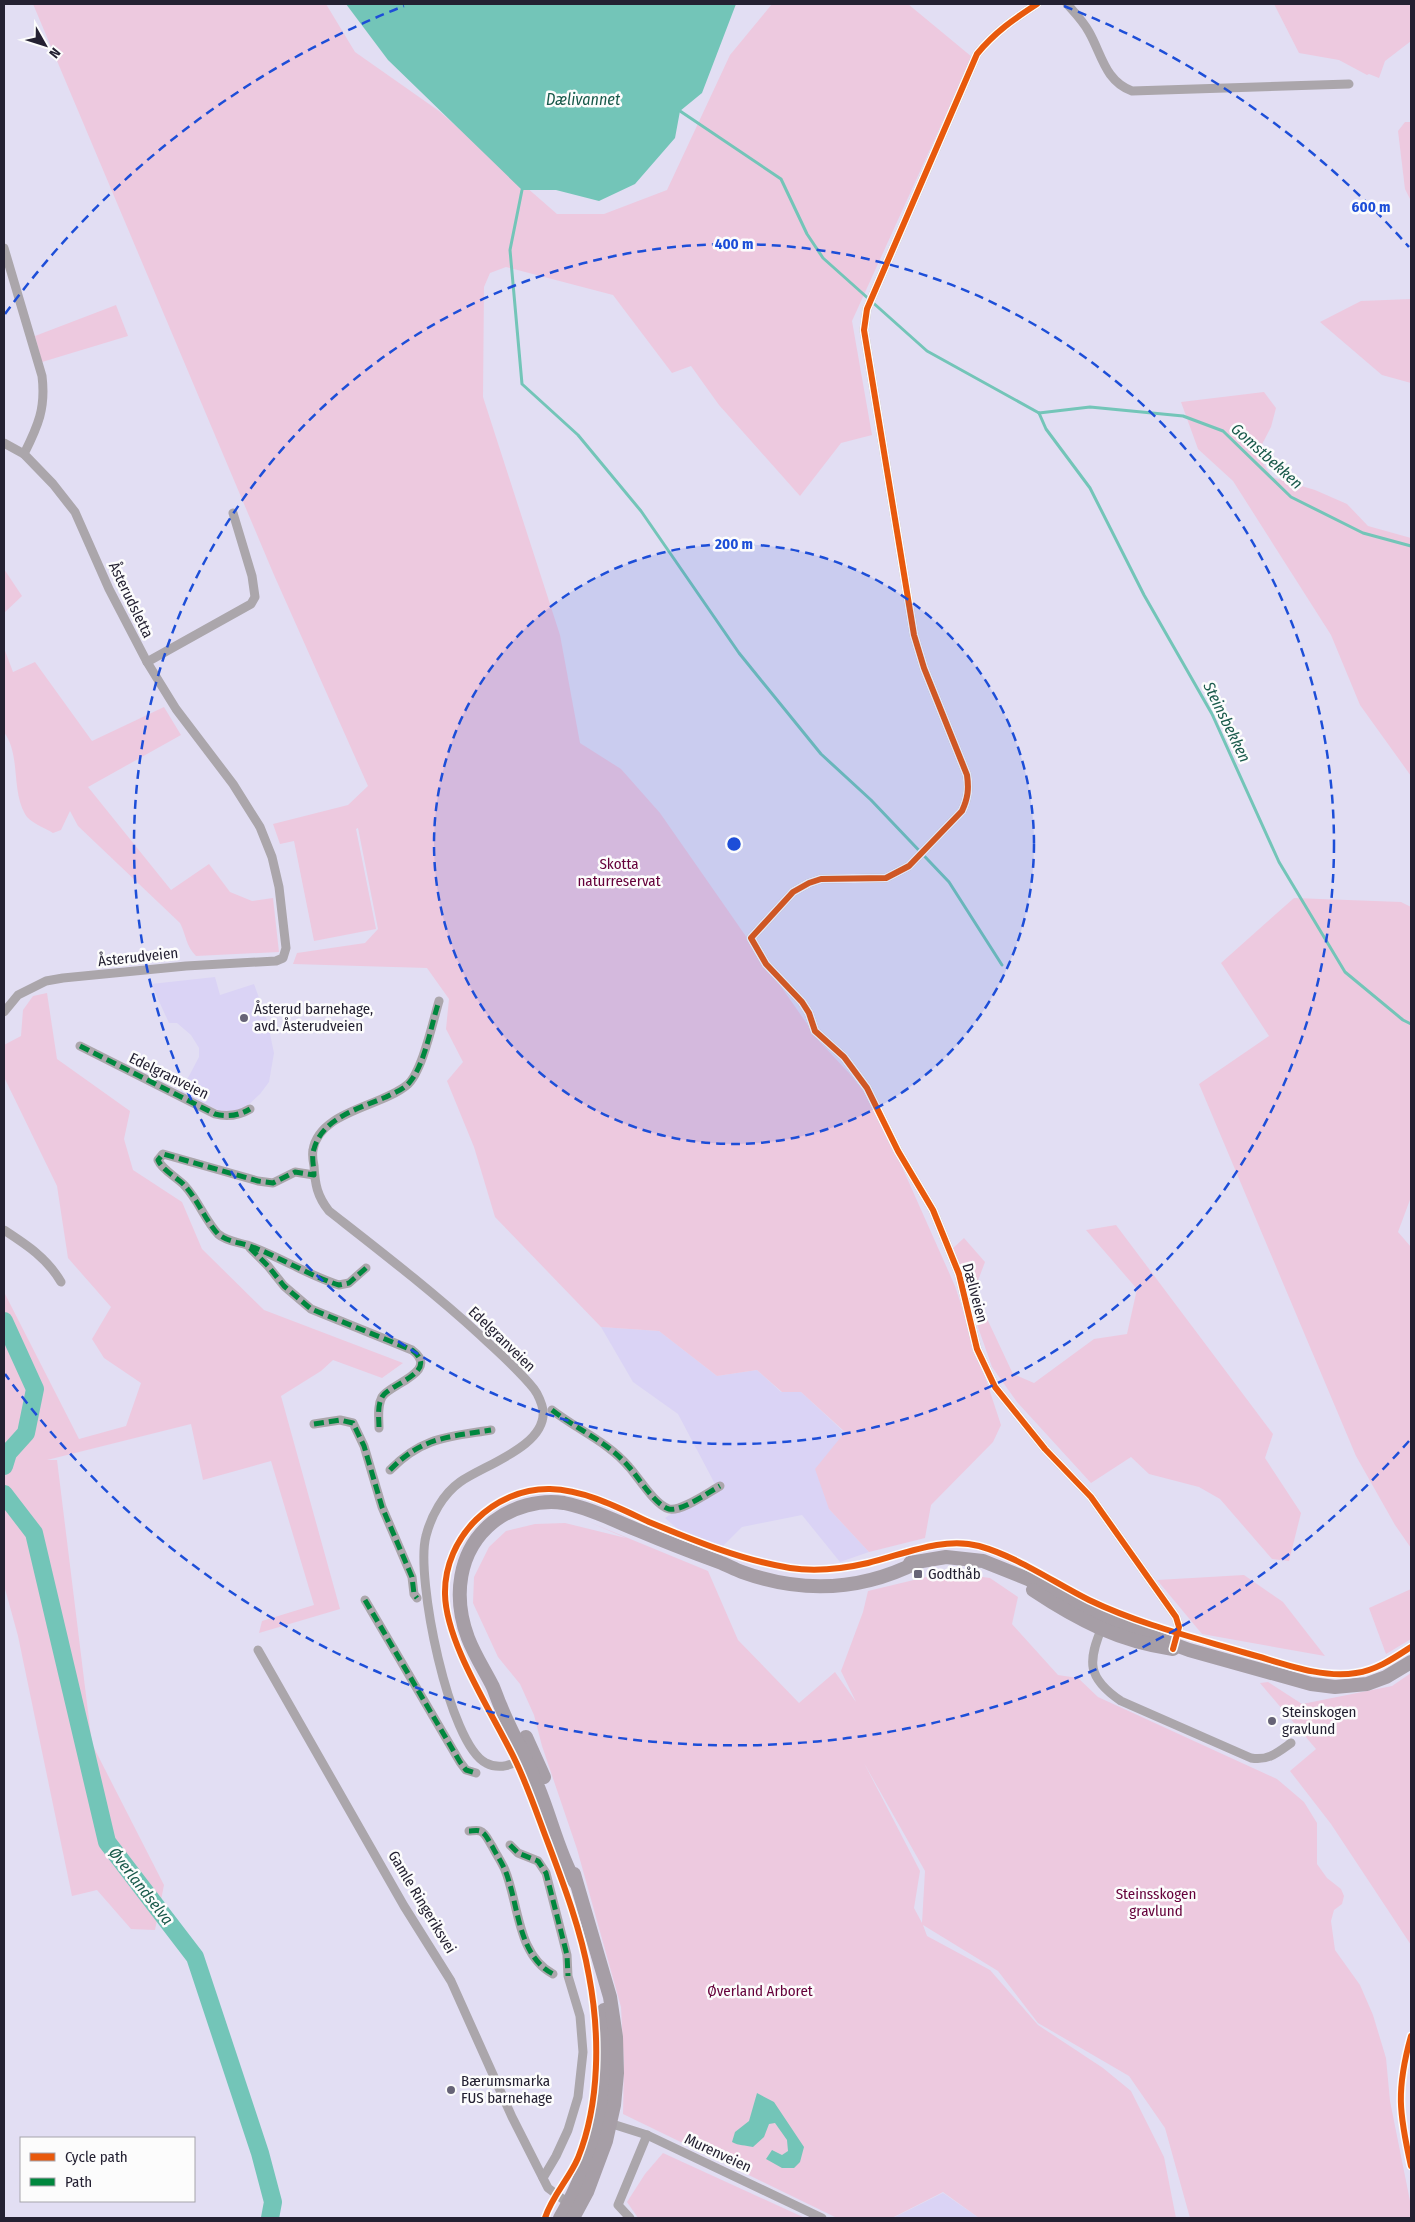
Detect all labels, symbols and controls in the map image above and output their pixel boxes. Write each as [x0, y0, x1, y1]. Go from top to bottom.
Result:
north arrow [20, 20, 70, 70]
text: N [45, 44, 64, 61]
water label: Dælivannet [546, 90, 621, 109]
text: 600 m [1352, 198, 1390, 216]
text: 400 m [715, 235, 753, 253]
water label: Gomstbekken [1227, 419, 1307, 493]
text: 200 m [714, 535, 753, 553]
street label: Åsterudsletta [105, 559, 157, 641]
water label: Steinsbekken [1199, 678, 1255, 765]
centre of rings [725, 835, 743, 853]
park label: Skotta naturreservat [577, 855, 661, 890]
street label: Åsterudveien [97, 944, 179, 970]
place label: Åsterud barnehage, avd. Åsterudveien [254, 1000, 373, 1035]
marker: Åsterud barnehage, avd. Åsterudveien [238, 1012, 250, 1024]
street label: Edelgranveien [126, 1049, 212, 1103]
street label: Dæliveien [958, 1261, 992, 1325]
street label: Edelgranveien [465, 1303, 539, 1375]
place label: Godthåb [928, 1565, 981, 1583]
marker: Godthåb [912, 1568, 924, 1580]
place label: Steinskogen gravlund [1282, 1703, 1357, 1738]
marker: Steinskogen gravlund [1266, 1715, 1278, 1727]
water label: Øverlandselva [105, 1843, 177, 1929]
street label: Gamle Ringeriksvei [384, 1848, 460, 1956]
park label: Steinsskogen gravlund [1116, 1885, 1196, 1920]
park label: Øverland Arboret [707, 1982, 813, 2000]
place label: Bærumsmarka FUS barnehage [461, 2072, 552, 2107]
marker: Bærumsmarka FUS barnehage [445, 2084, 457, 2096]
street label: Murenveien [682, 2130, 754, 2176]
legend [20, 2137, 195, 2202]
text: Cycle path [65, 2148, 128, 2166]
text: Path [65, 2173, 92, 2191]

